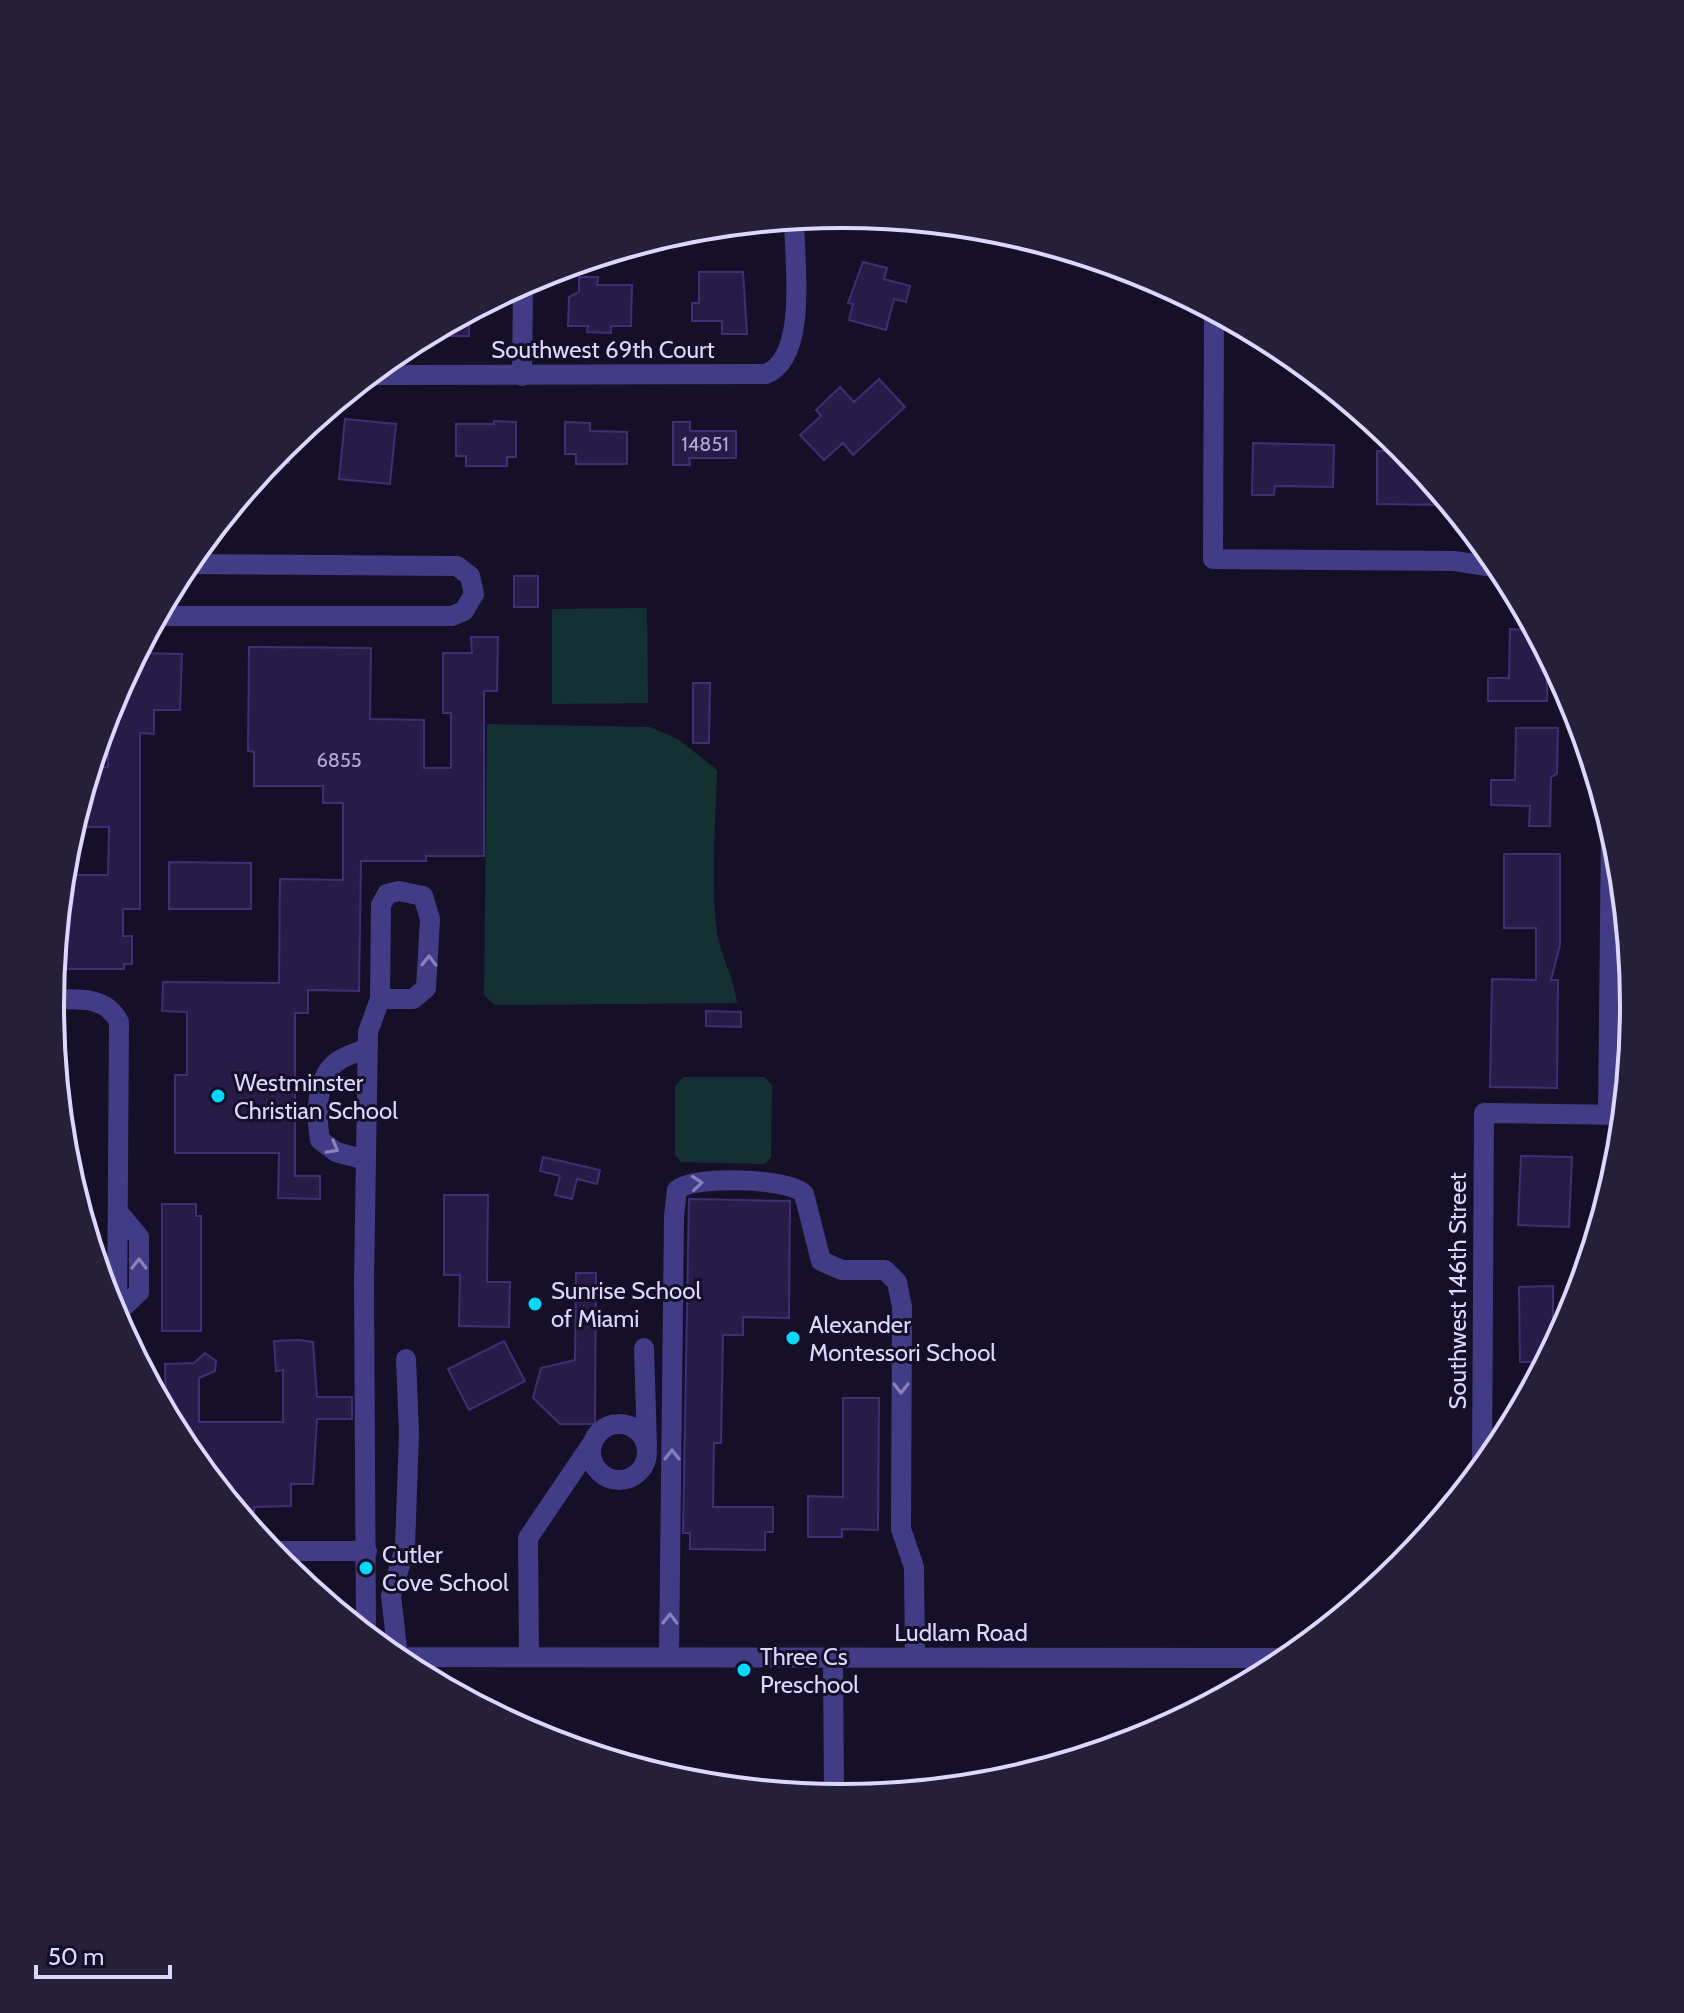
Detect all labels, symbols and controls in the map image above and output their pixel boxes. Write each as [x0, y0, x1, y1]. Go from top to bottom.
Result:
street label: Southwest 69th Court [491, 335, 715, 364]
house number: 14851 [681, 432, 729, 456]
house number: 6855 [316, 748, 362, 772]
one-way arrow [420, 954, 438, 967]
place label: Westminster Christian School [234, 1068, 398, 1125]
marker: Westminster Christian School [209, 1087, 227, 1105]
one-way arrow [324, 1138, 339, 1154]
street label: Southwest 146th Street [1443, 1172, 1472, 1410]
one-way arrow [691, 1175, 704, 1192]
one-way arrow [130, 1257, 148, 1270]
place label: Sunrise School of Miami [551, 1276, 701, 1333]
marker: Sunrise School of Miami [526, 1295, 544, 1313]
place label: Alexander Montessori School [809, 1310, 996, 1367]
marker: Alexander Montessori School [784, 1329, 802, 1347]
one-way arrow [892, 1382, 910, 1395]
one-way arrow [663, 1448, 681, 1461]
place label: Cutler Cove School [382, 1540, 509, 1597]
marker: Cutler Cove School [357, 1559, 375, 1577]
one-way arrow [661, 1612, 678, 1625]
street label: Ludlam Road [894, 1618, 1028, 1647]
place label: Three Cs Preschool [760, 1642, 859, 1699]
marker: Three Cs Preschool [735, 1661, 753, 1679]
scale bar [36, 1929, 170, 1979]
text: 50 m [48, 1942, 104, 1971]

